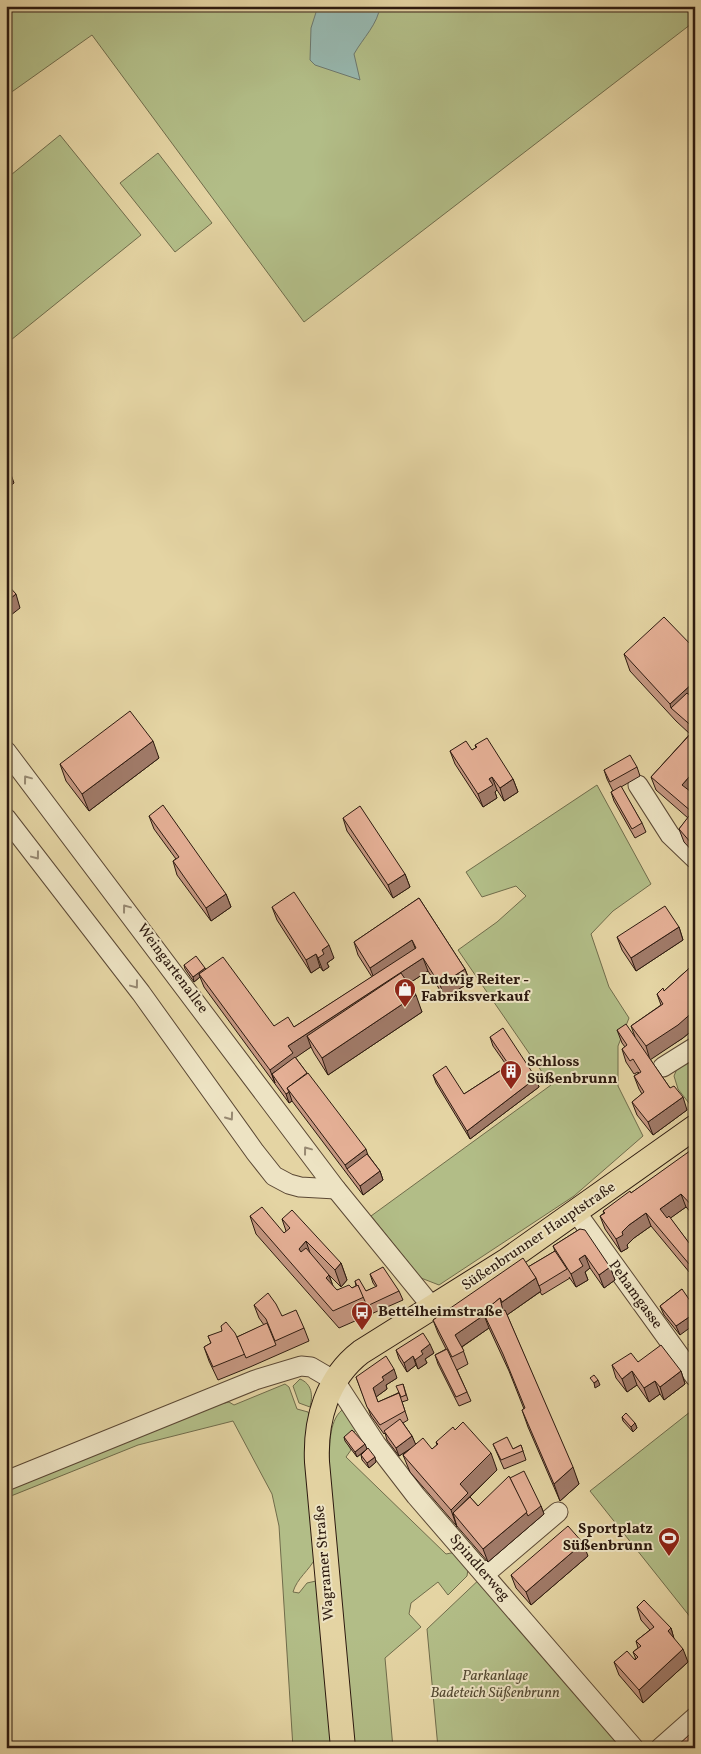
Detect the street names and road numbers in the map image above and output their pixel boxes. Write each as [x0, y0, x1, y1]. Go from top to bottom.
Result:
street label: Weingartenallee [131, 920, 213, 1018]
street label: Süßenbrunner Hauptstraße [458, 1178, 620, 1296]
street label: Pehamgasse [603, 1256, 667, 1334]
street label: Wagramer Straße [309, 1504, 341, 1622]
street label: Spindlerweg [444, 1530, 514, 1606]

